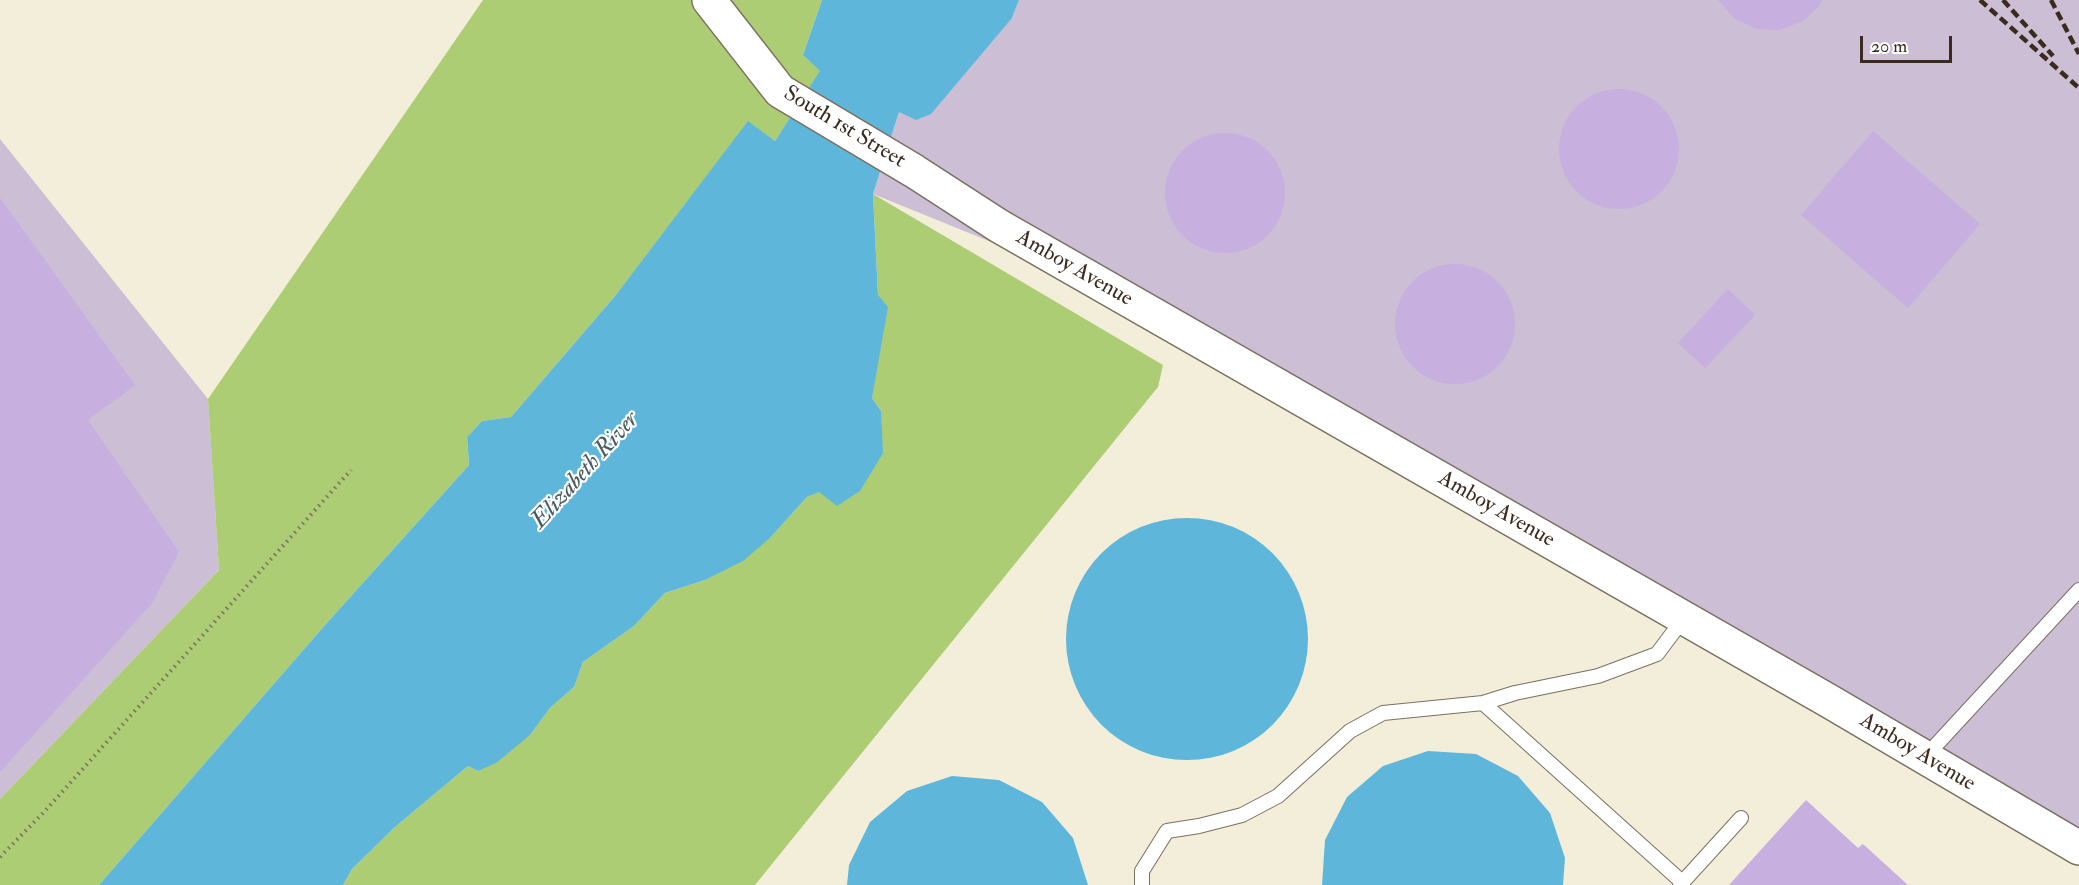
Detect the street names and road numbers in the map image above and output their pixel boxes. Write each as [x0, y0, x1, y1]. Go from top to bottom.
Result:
street label: South 1st Street [778, 81, 910, 175]
street label: Amboy Avenue [1011, 225, 1137, 313]
street label: Amboy Avenue [1433, 466, 1559, 554]
street label: Amboy Avenue [1854, 708, 1980, 798]

